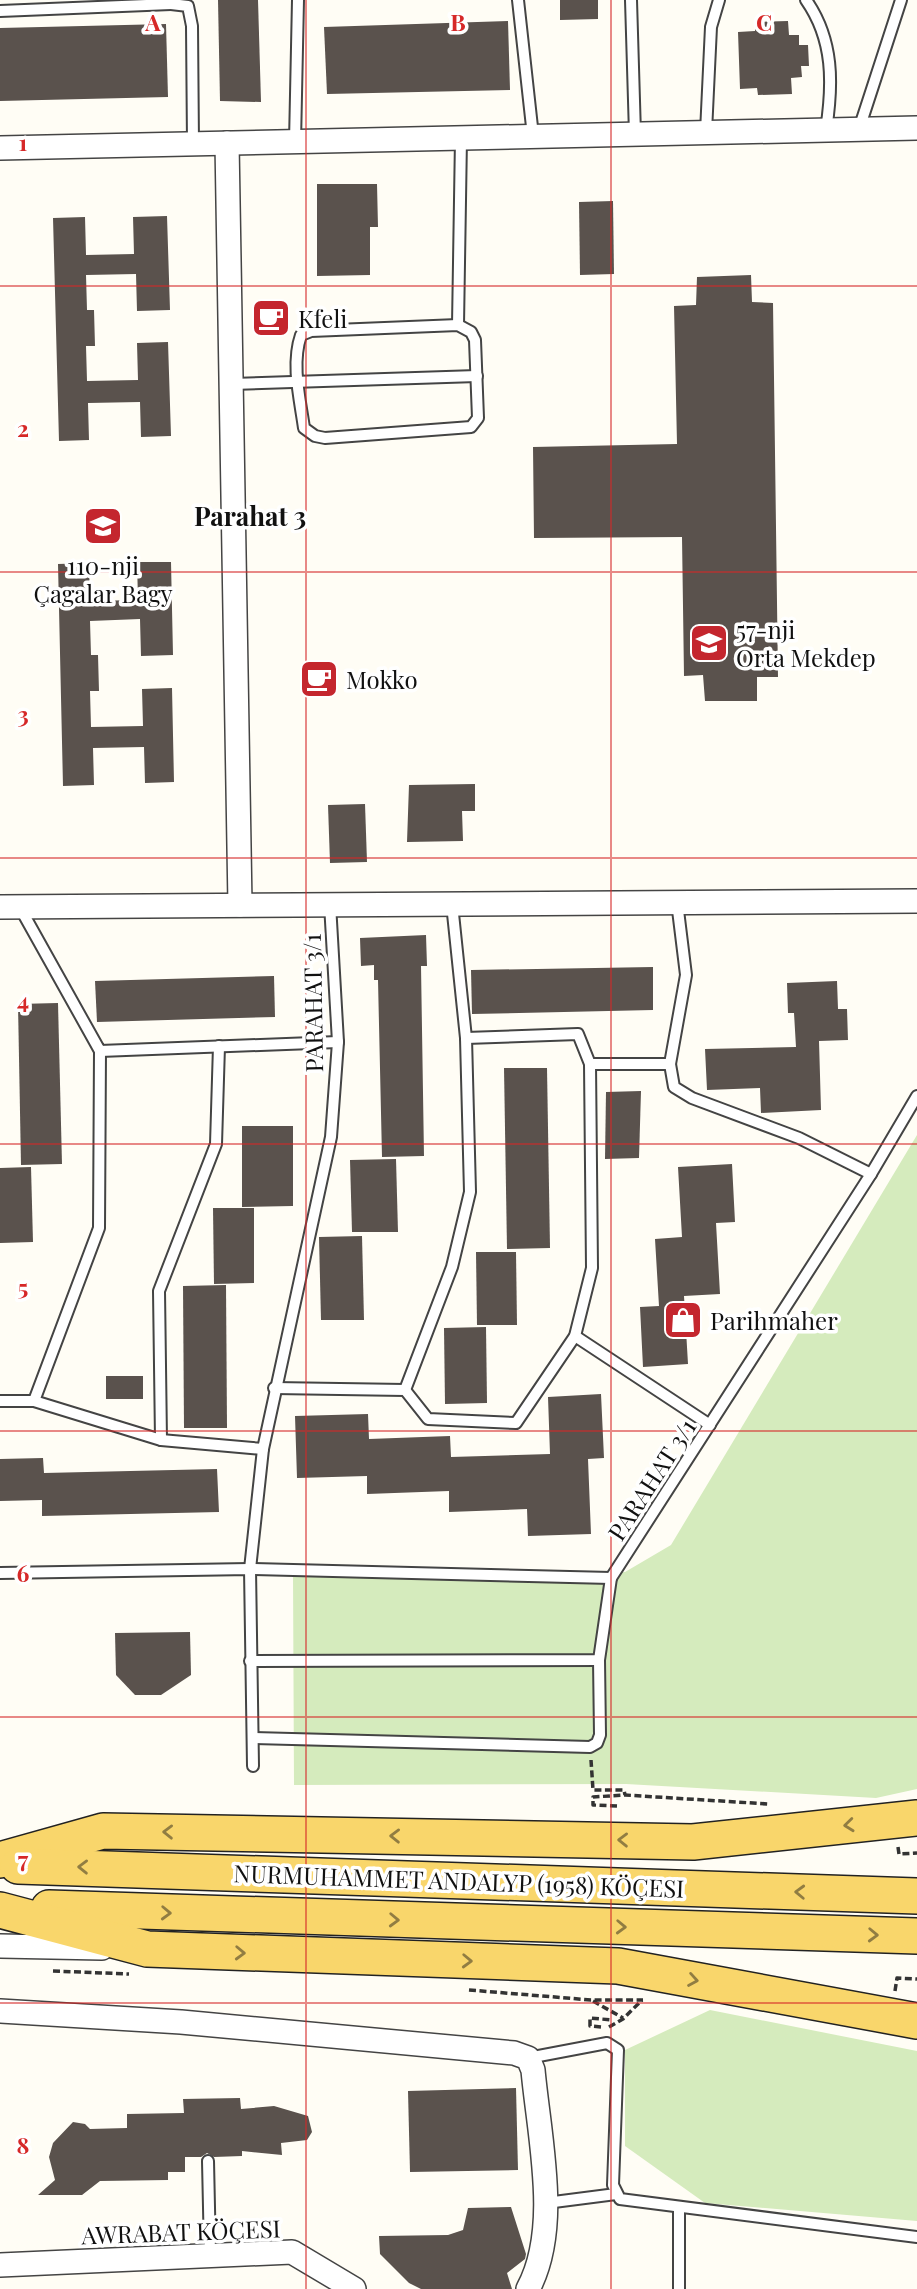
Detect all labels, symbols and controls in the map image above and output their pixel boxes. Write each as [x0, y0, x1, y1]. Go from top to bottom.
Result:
text: A [144, 6, 161, 37]
text: B [450, 6, 466, 37]
text: C [756, 6, 772, 37]
text: 1 [19, 126, 28, 157]
cafe icon: Kfeli [250, 297, 292, 339]
place label: Kfeli [298, 302, 347, 334]
text: 2 [17, 412, 29, 443]
district label: Parahat 3 [194, 498, 306, 533]
school or university icon: 110-nji Çagalar Bagy [82, 505, 124, 547]
place label: 110-nji Çagalar Bagy [33, 549, 173, 609]
place label: 57-nji Orta Mekdep [736, 613, 876, 673]
school or university icon: 57-nji Orta Mekdep [688, 622, 730, 664]
cafe icon: Mokko [298, 658, 340, 700]
place label: Mokko [346, 663, 418, 695]
text: 3 [17, 698, 29, 729]
street label: PARAHAT 3/1 [295, 933, 329, 1073]
text: 4 [17, 984, 29, 1015]
text: 5 [18, 1271, 28, 1302]
shop icon: Parihmaher [662, 1299, 704, 1341]
place label: Parihmaher [710, 1304, 838, 1336]
street label: PARAHAT 3/1 [600, 1412, 702, 1546]
text: 6 [17, 1557, 30, 1588]
one-way arrow [843, 1818, 855, 1833]
one-way arrow [162, 1824, 172, 1840]
one-way arrow [389, 1828, 400, 1844]
one-way arrow [617, 1833, 628, 1848]
text: 7 [18, 1843, 29, 1874]
street label: NURMUHAMMET ANDALYP (1958) KÖÇESI [233, 1856, 685, 1904]
one-way arrow [77, 1860, 88, 1875]
one-way arrow [794, 1885, 805, 1900]
one-way arrow [161, 1905, 172, 1920]
one-way arrow [388, 1912, 399, 1927]
one-way arrow [616, 1919, 627, 1934]
one-way arrow [868, 1927, 879, 1942]
one-way arrow [235, 1945, 246, 1960]
one-way arrow [462, 1953, 473, 1968]
one-way arrow [687, 1972, 699, 1987]
text: 8 [17, 2129, 29, 2160]
street label: AWRABAT KÖÇESI [80, 2212, 281, 2251]

